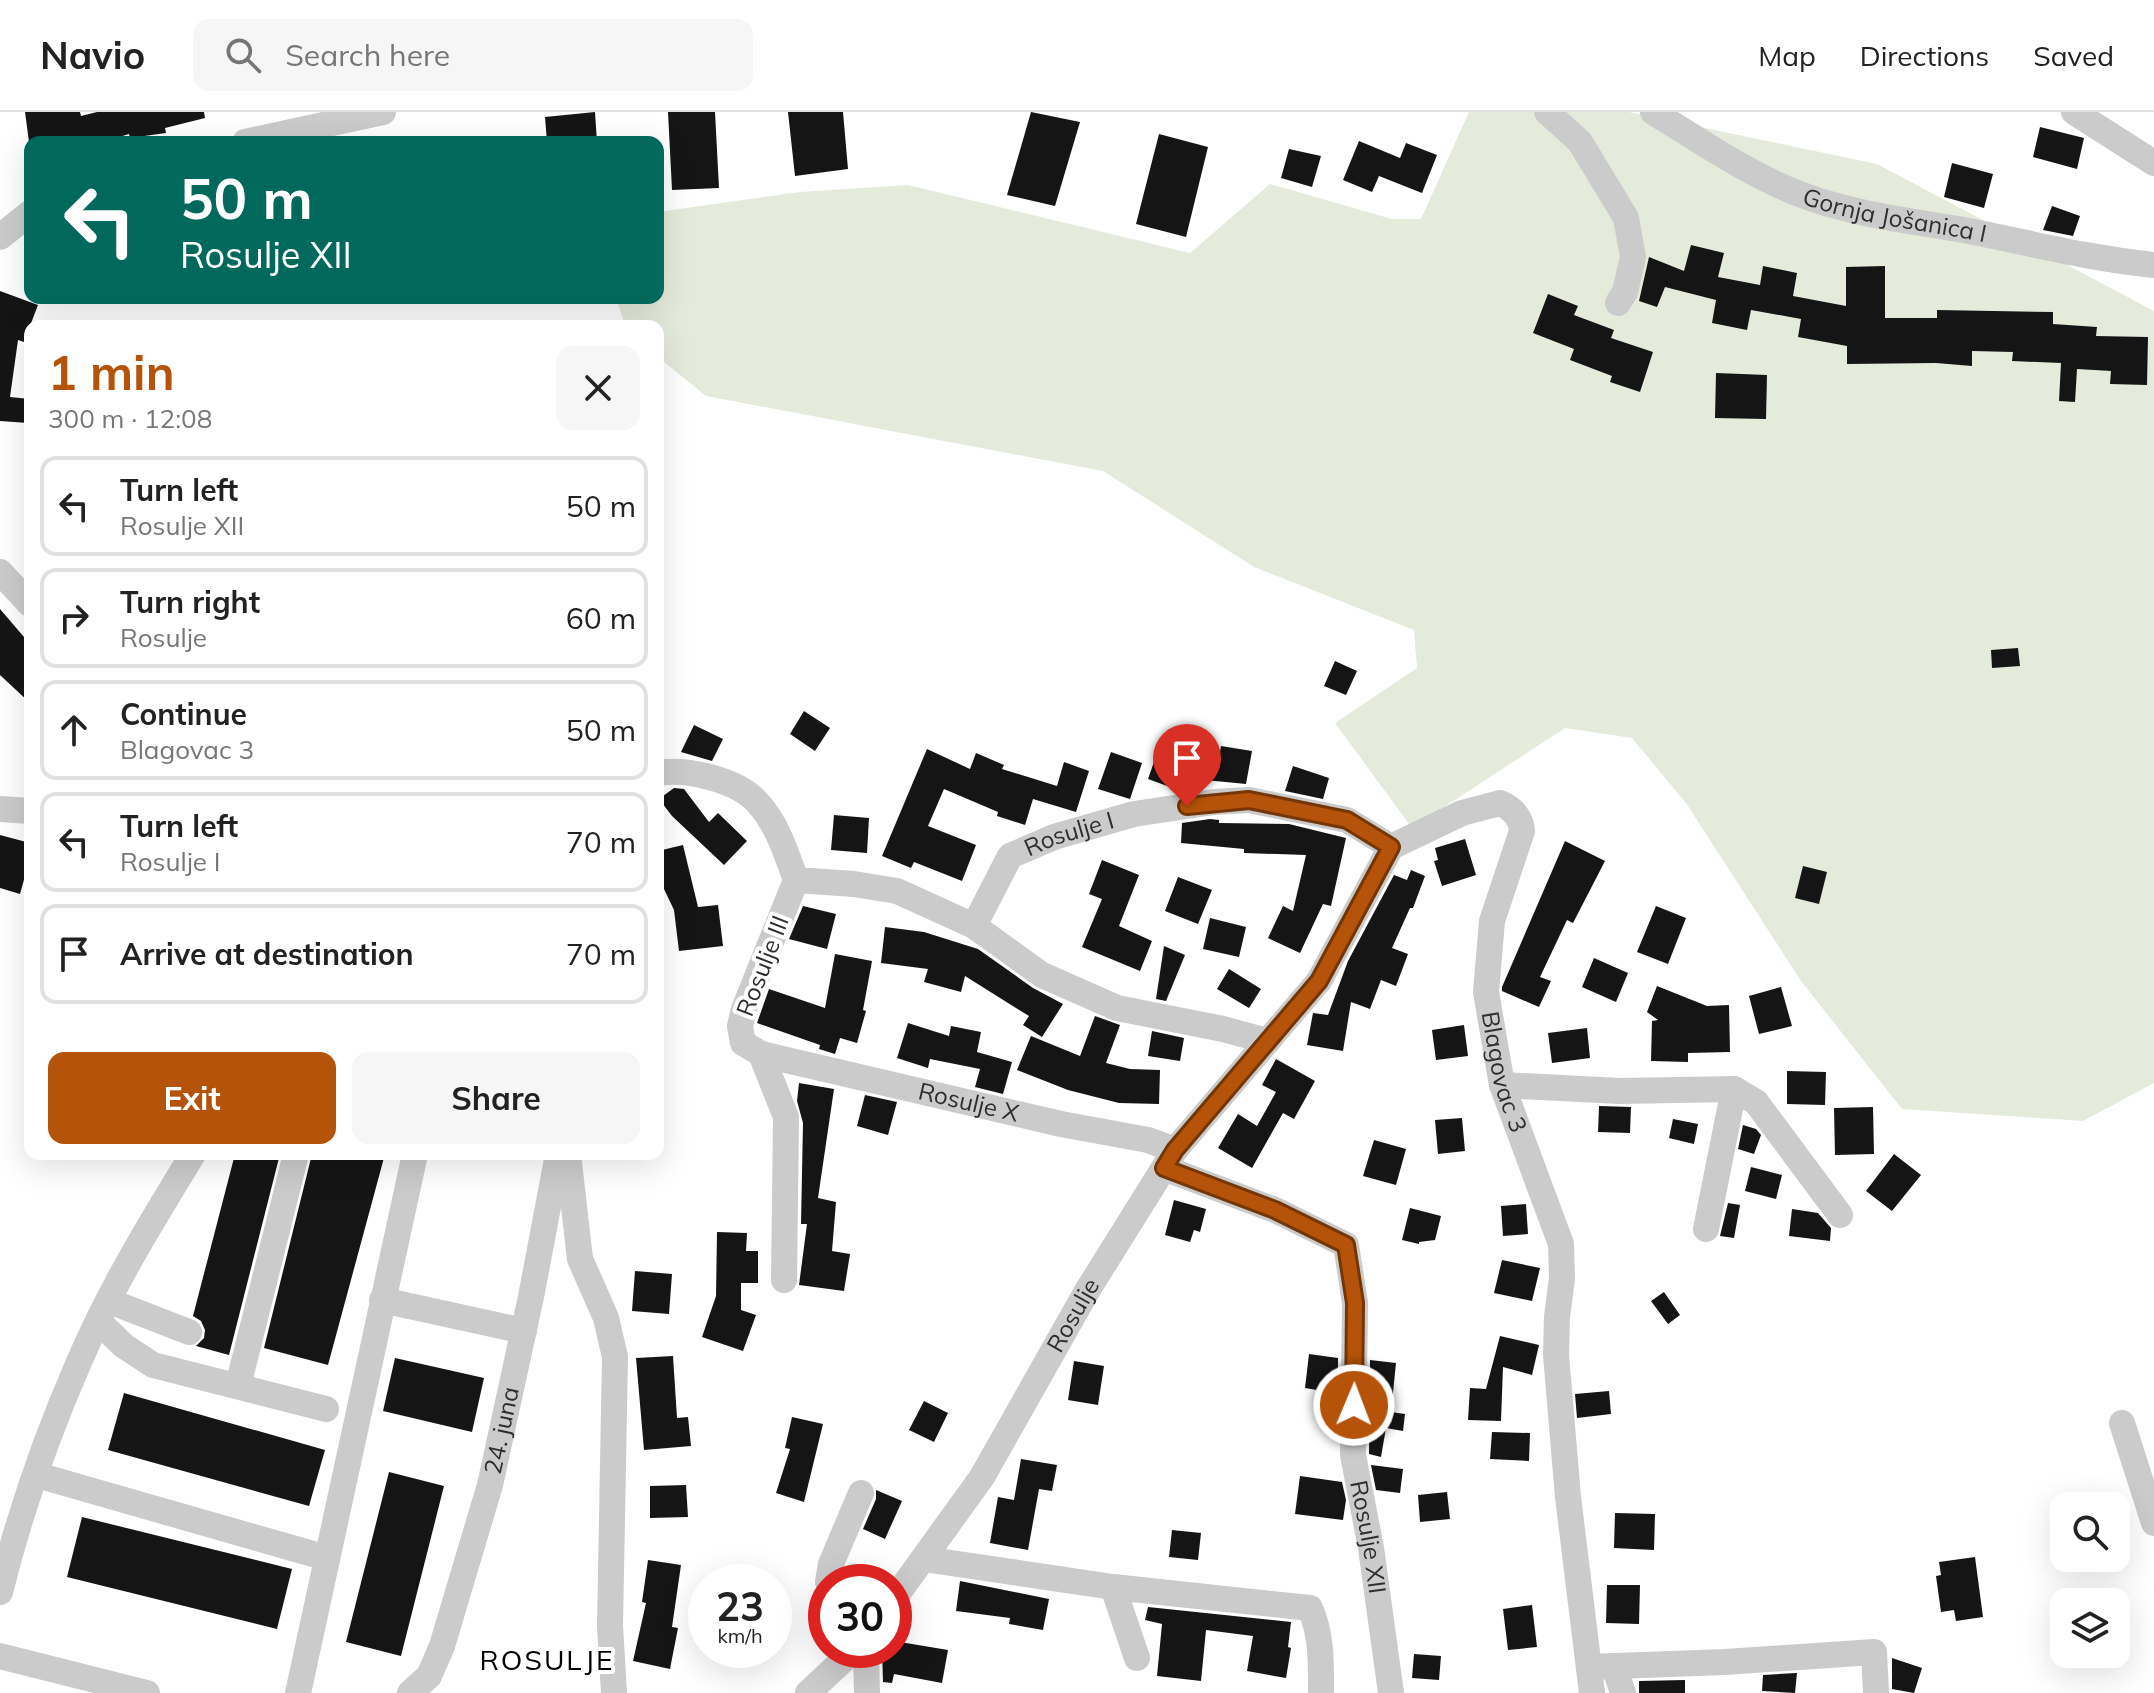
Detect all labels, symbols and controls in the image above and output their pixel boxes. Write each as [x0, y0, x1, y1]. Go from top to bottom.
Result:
search box [193, 19, 753, 91]
text: Navio [40, 31, 145, 79]
icon: search [221, 33, 265, 77]
text: Search here [285, 36, 450, 74]
text: Map [1758, 38, 1816, 73]
text: Directions [1860, 38, 1989, 73]
text: Saved [2033, 38, 2114, 73]
text: 50 m [180, 163, 313, 233]
icon: left [48, 168, 152, 272]
street label: Gornja Jošanica I [1799, 181, 1989, 248]
text: Rosulje XII [180, 232, 352, 277]
text: 1 min [48, 342, 175, 402]
button: close [556, 346, 640, 430]
text: 300 m · 12:08 [48, 402, 212, 435]
text: Turn left [120, 471, 238, 509]
icon: left [52, 484, 96, 528]
text: 50 m [566, 487, 636, 525]
text: Rosulje XII [120, 509, 244, 542]
text: Turn right [120, 583, 260, 621]
icon: right [52, 596, 96, 640]
text: 60 m [566, 599, 636, 637]
text: Rosulje [120, 621, 207, 654]
text: Continue [120, 695, 247, 733]
icon: ahead [52, 708, 96, 752]
text: 50 m [566, 711, 636, 749]
pin [1153, 724, 1221, 806]
text: Blagovac 3 [120, 733, 254, 766]
icon: arrive [1165, 736, 1209, 780]
street label: Rosulje I [1019, 805, 1117, 862]
text: Turn left [120, 807, 238, 845]
icon: left [52, 820, 96, 864]
text: 70 m [566, 823, 636, 861]
text: Rosulje I [120, 845, 220, 878]
street label: Rosulje III [729, 911, 795, 1020]
icon: arrive [52, 932, 96, 976]
text: Arrive at destination [120, 935, 414, 973]
text: 70 m [566, 935, 636, 973]
street label: Blagovac 3 [1476, 1009, 1534, 1136]
button: Exit [48, 1052, 336, 1144]
button: Share [352, 1052, 640, 1144]
street label: Rosulje X [916, 1075, 1022, 1128]
street label: Rosulje [1040, 1272, 1105, 1357]
position arrow [1312, 1363, 1396, 1447]
street label: 24. juna [477, 1384, 525, 1477]
street label: Rosulje XII [1344, 1478, 1393, 1596]
map controls [2050, 1492, 2130, 1668]
button: search [2050, 1492, 2130, 1572]
speed limit sign: 30 [808, 1564, 912, 1668]
text: 23 [716, 1581, 764, 1631]
button: layers [2050, 1588, 2130, 1668]
text: km/h [717, 1623, 763, 1648]
district label: ROSULJE [480, 1642, 614, 1677]

